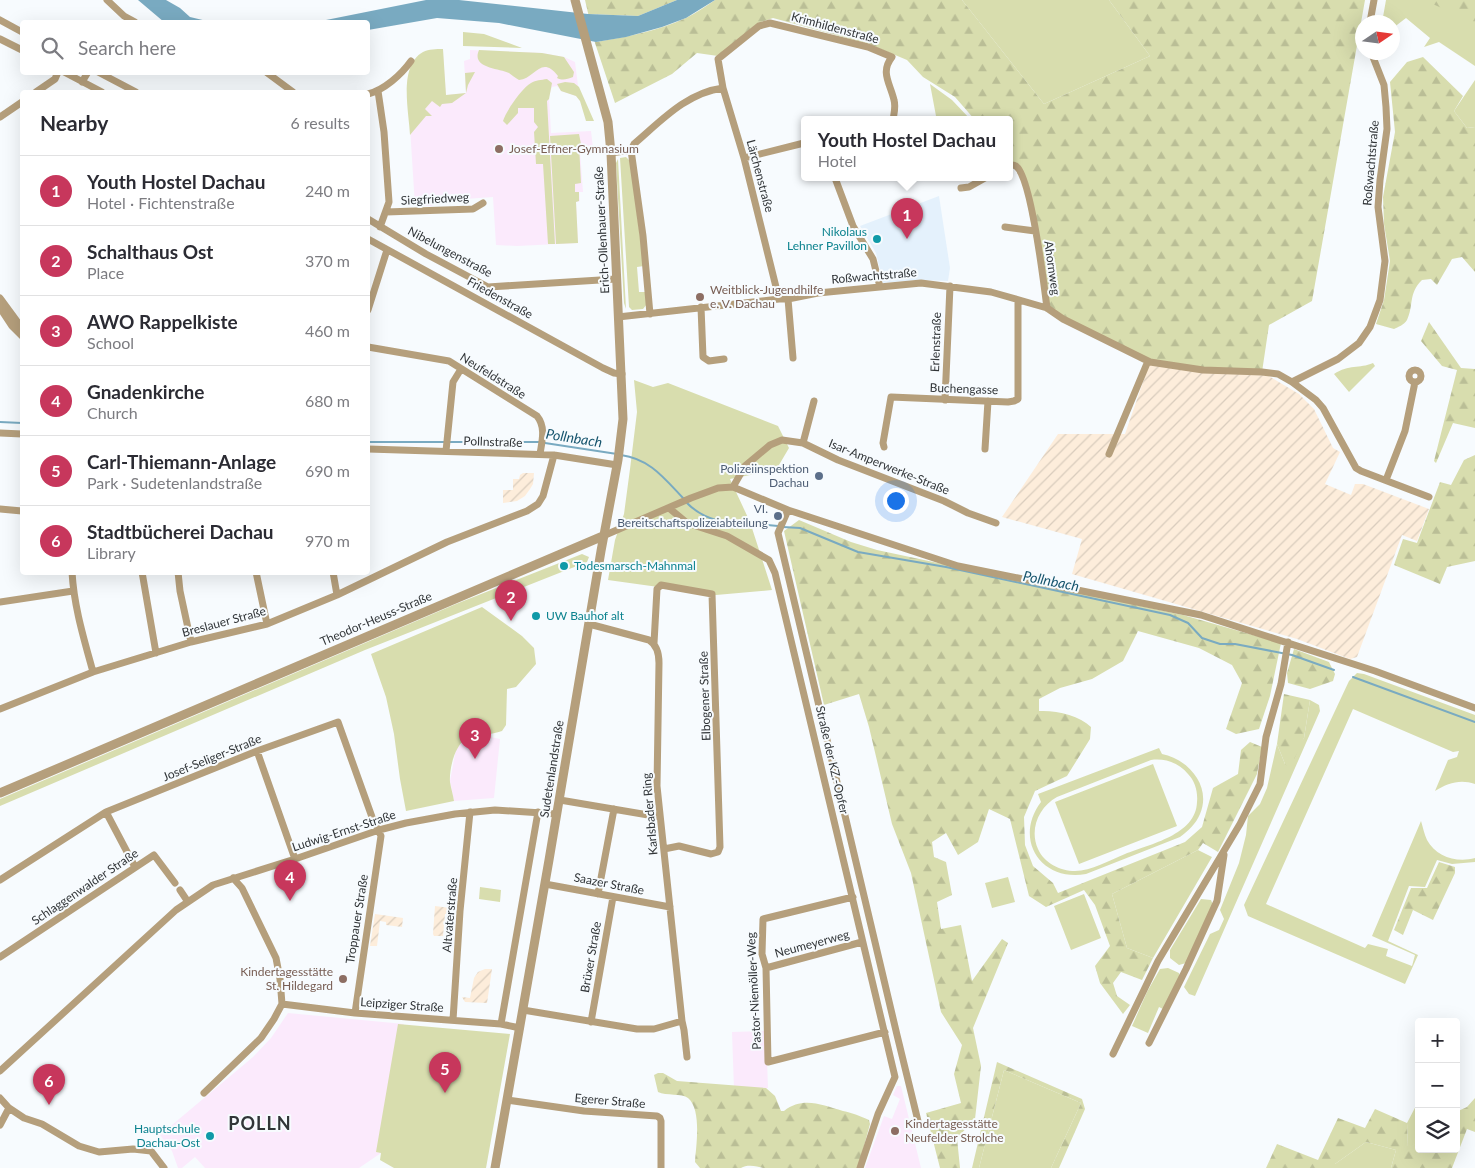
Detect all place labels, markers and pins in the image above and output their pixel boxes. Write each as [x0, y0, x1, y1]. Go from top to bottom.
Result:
place label: Josef-Effner-Gymnasium [509, 141, 639, 156]
marker: Josef-Effner-Gymnasium [493, 143, 505, 155]
pin: 1 [891, 198, 923, 239]
place label: Nikolaus Lehner Pavillon [787, 224, 867, 253]
marker: Nikolaus Lehner Pavillon [871, 233, 883, 245]
place label: Weitblick-Jugendhilfe e. V. Dachau [710, 282, 823, 311]
marker: Weitblick-Jugendhilfe e. V. Dachau [694, 291, 706, 303]
place label: Polizeiinspektion Dachau [720, 461, 809, 490]
marker: Polizeiinspektion Dachau [813, 470, 825, 482]
place label: VI. Bereitschaftspolizeiabteilung [617, 501, 768, 530]
marker: VI. Bereitschaftspolizeiabteilung [772, 510, 784, 522]
place label: Todesmarsch-Mahnmal [574, 558, 696, 573]
marker: Todesmarsch-Mahnmal [558, 560, 570, 572]
pin: 2 [495, 580, 527, 621]
place label: UW Bauhof alt [546, 608, 625, 623]
marker: UW Bauhof alt [530, 610, 542, 622]
pin: 3 [459, 718, 491, 759]
pin: 4 [274, 860, 306, 901]
place label: Kindertagesstätte St. Hildegard [240, 964, 333, 993]
marker: Kindertagesstätte St. Hildegard [337, 973, 349, 985]
pin: 5 [429, 1052, 461, 1093]
pin: 6 [33, 1064, 65, 1105]
place label: Kindertagesstätte Neufelder Strolche [905, 1116, 1004, 1145]
place label: Hauptschule Dachau-Ost [134, 1121, 201, 1150]
marker: Kindertagesstätte Neufelder Strolche [889, 1125, 901, 1137]
marker: Hauptschule Dachau-Ost [204, 1130, 216, 1142]

